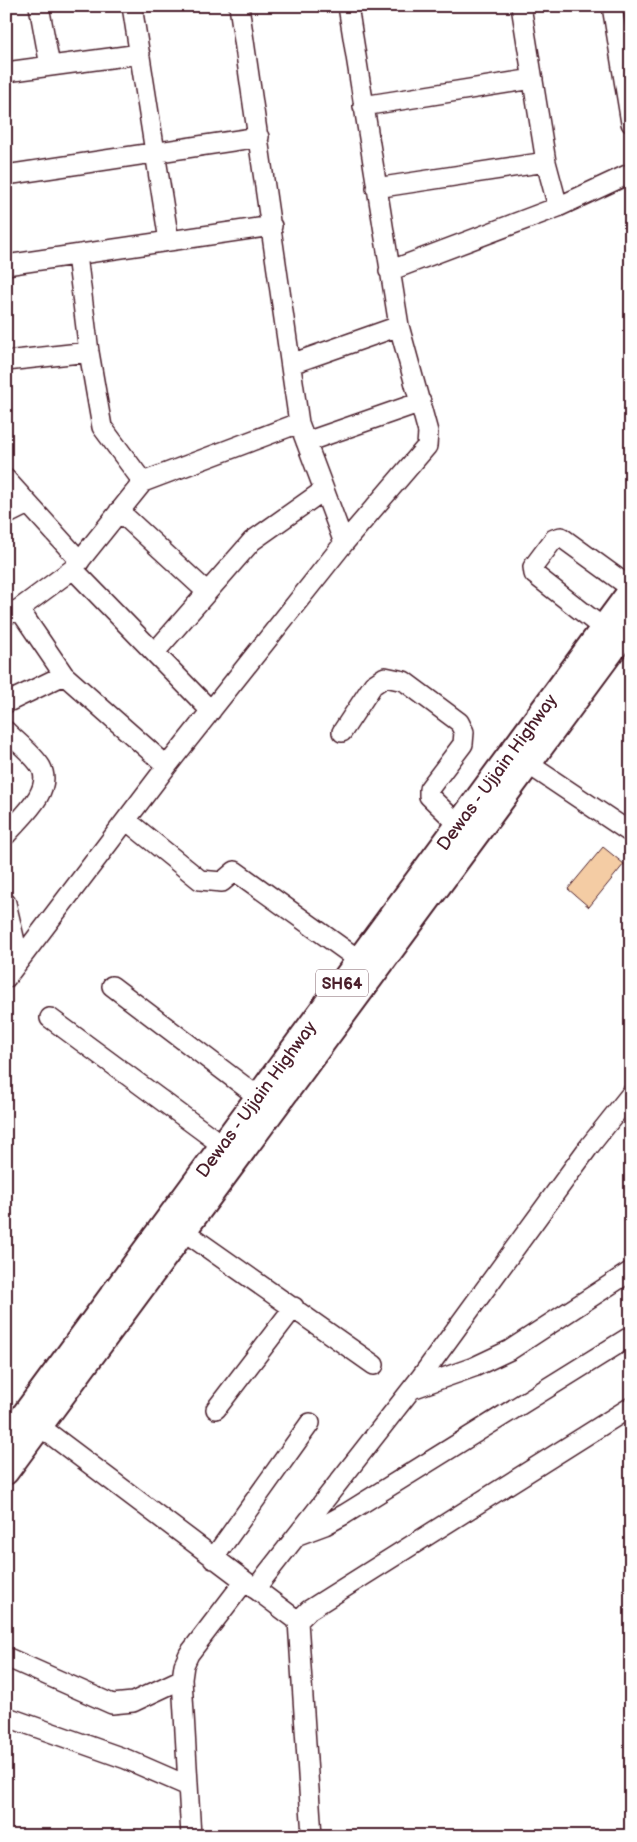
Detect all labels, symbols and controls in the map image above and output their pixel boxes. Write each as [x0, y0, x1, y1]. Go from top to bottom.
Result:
street label: Dewas - Ujjain Highway [433, 690, 562, 855]
road number: SH64 [316, 970, 368, 996]
street label: Dewas - Ujjain Highway [192, 1017, 321, 1182]

